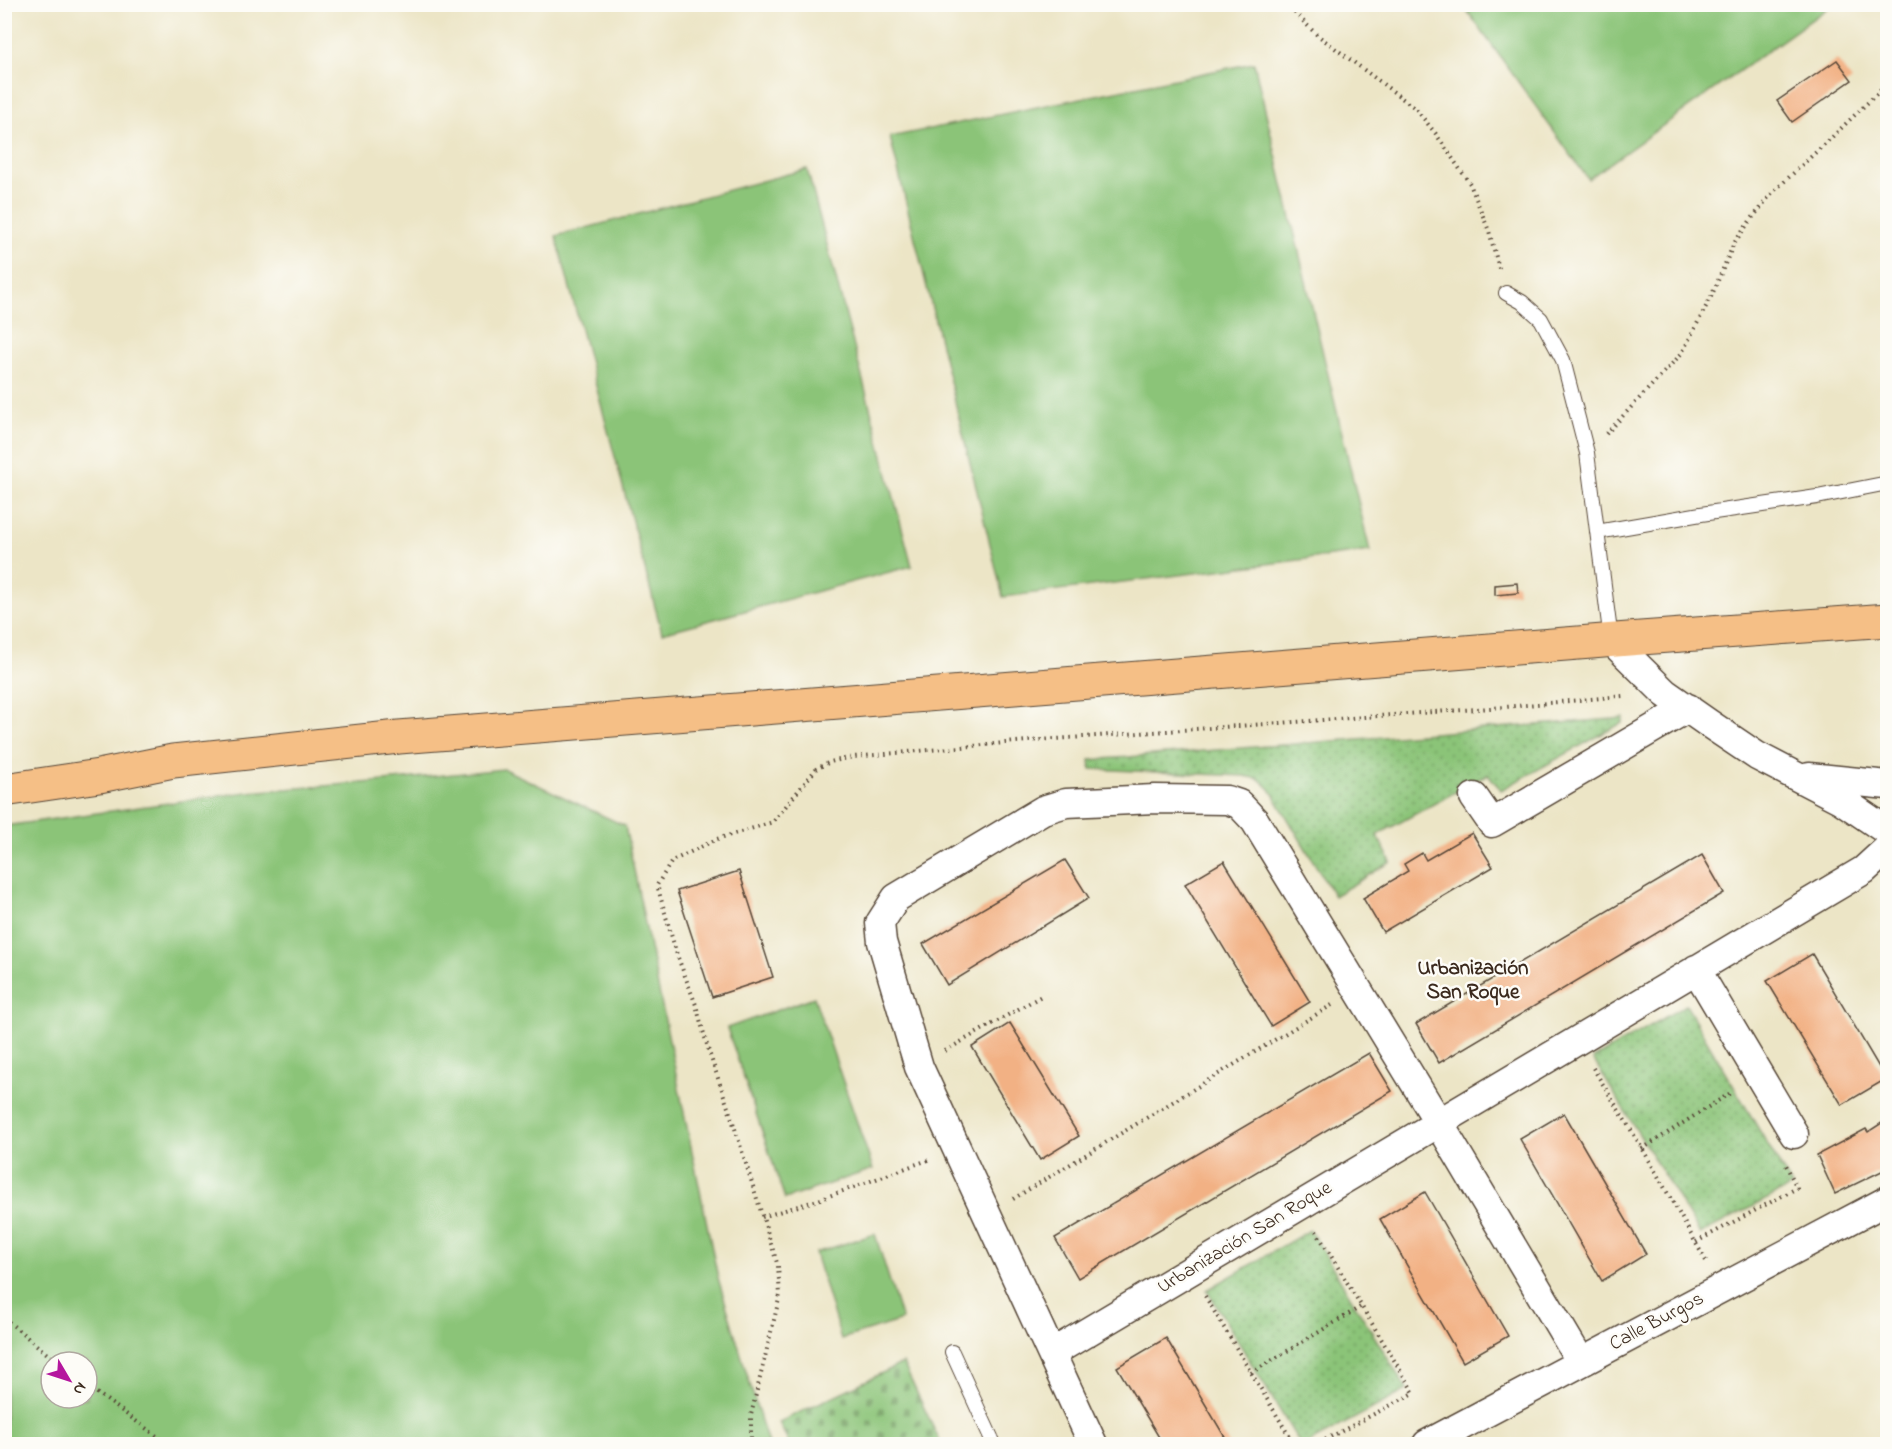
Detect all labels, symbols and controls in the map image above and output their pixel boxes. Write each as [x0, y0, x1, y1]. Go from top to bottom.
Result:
district label: Urbanización San Roque [1418, 954, 1528, 1008]
street label: Urbanización San Roque [1152, 1174, 1338, 1302]
street label: Calle Burgos [1605, 1285, 1710, 1360]
north arrow [39, 1350, 99, 1410]
text: N [66, 1376, 92, 1400]

